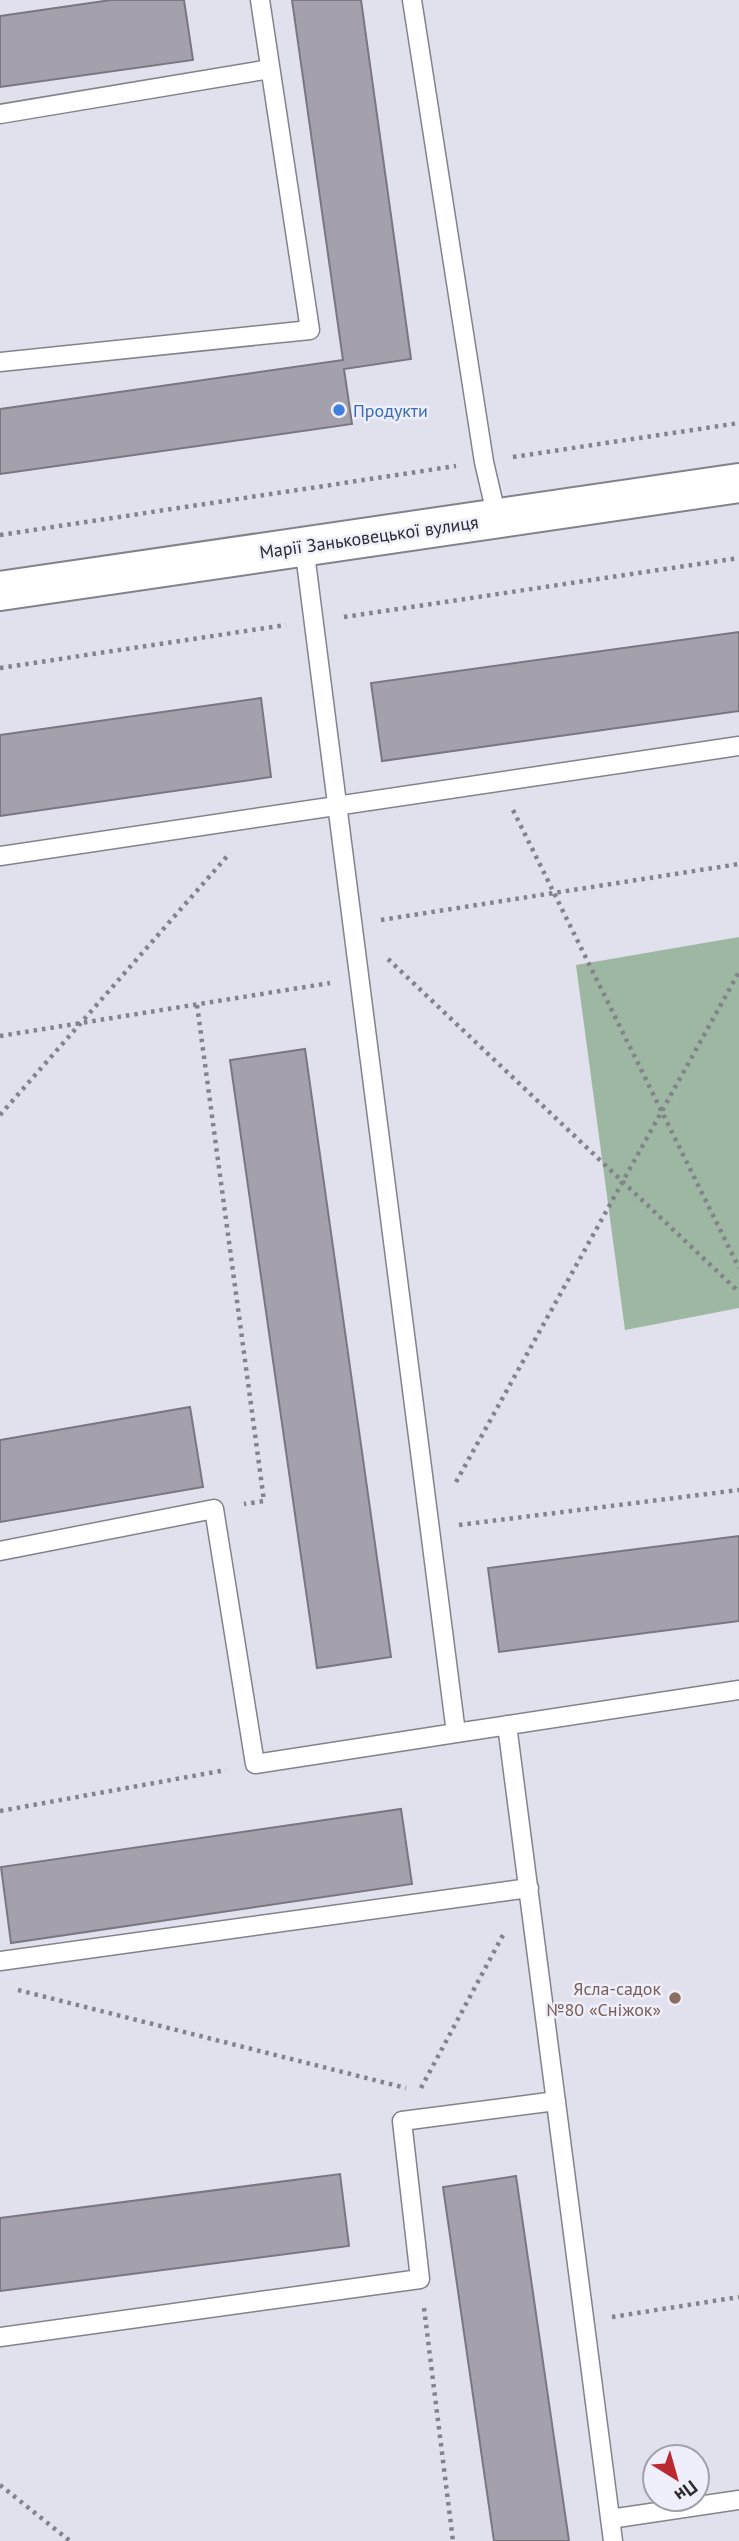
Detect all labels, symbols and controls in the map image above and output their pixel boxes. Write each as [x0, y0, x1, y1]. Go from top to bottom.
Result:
place label: Продукти [353, 399, 428, 422]
marker: Продукти [331, 402, 347, 418]
street label: Марії Заньковецької вулиця [258, 510, 480, 564]
place label: Ясла-садок №80 «Сніжок» [546, 1977, 661, 2021]
marker: Ясла-садок №80 «Сніжок» [667, 1990, 683, 2006]
north arrow [641, 2443, 711, 2513]
text: Пн [670, 2475, 702, 2508]

